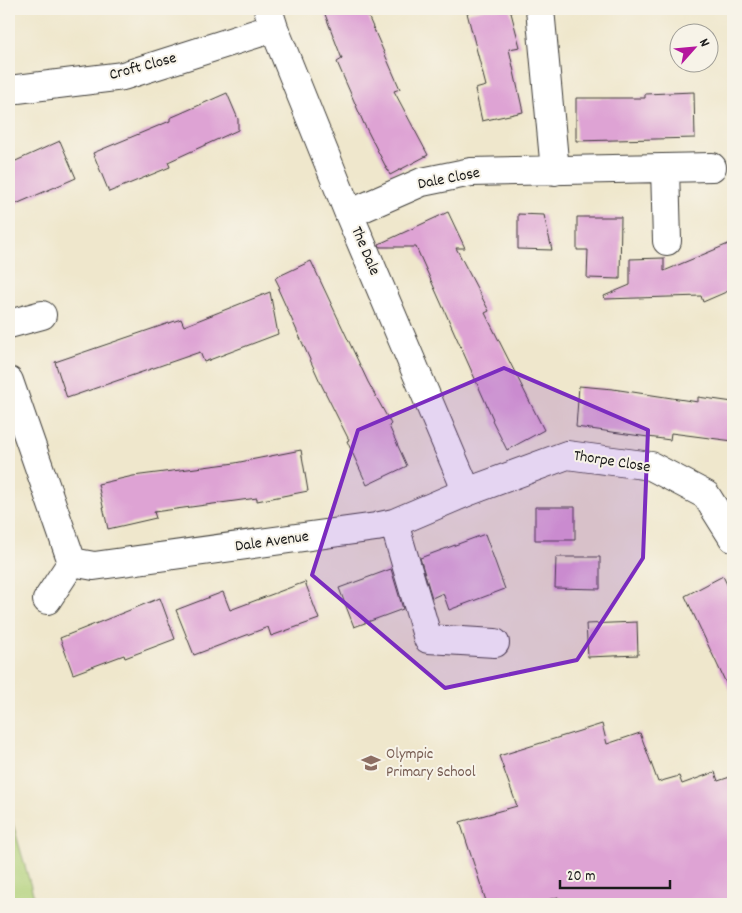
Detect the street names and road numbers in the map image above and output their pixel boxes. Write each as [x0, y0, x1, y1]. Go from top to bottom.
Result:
street label: Croft Close [107, 47, 179, 87]
street label: Dale Close [416, 162, 482, 196]
street label: The Dale [344, 223, 386, 279]
street label: Thorpe Close [572, 445, 652, 479]
street label: Dale Avenue [234, 525, 310, 559]

